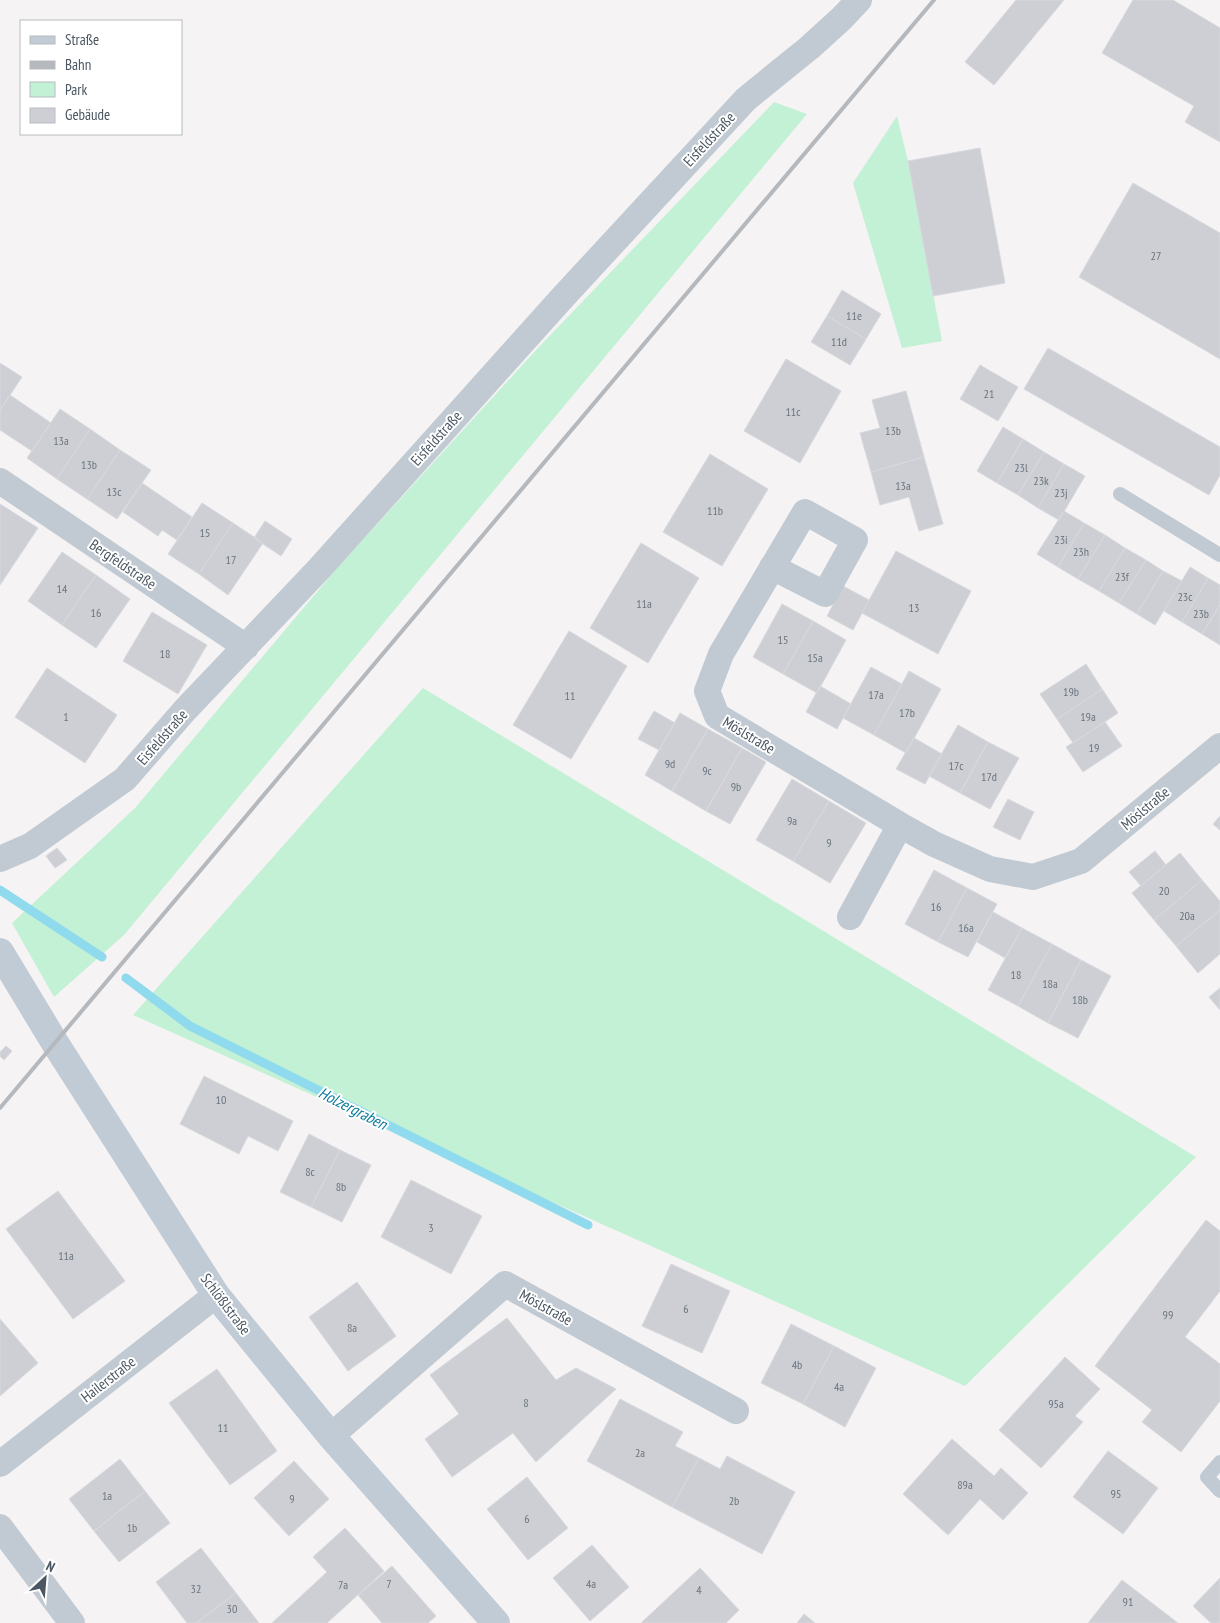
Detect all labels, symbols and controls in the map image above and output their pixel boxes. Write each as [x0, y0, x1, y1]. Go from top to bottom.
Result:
legend [20, 20, 182, 135]
text: Straße [65, 30, 99, 49]
text: Bahn [65, 55, 91, 74]
text: Park [65, 80, 87, 99]
text: Gebäude [65, 105, 110, 124]
street label: Eisfeldstraße [679, 108, 739, 170]
house number: 27 [1151, 248, 1161, 263]
house number: 11e [846, 308, 862, 323]
house number: 11d [831, 334, 847, 349]
house number: 21 [984, 386, 994, 401]
house number: 11c [785, 404, 801, 419]
street label: Eisfeldstraße [406, 407, 466, 469]
house number: 13b [885, 423, 901, 438]
house number: 13a [53, 433, 69, 448]
house number: 13b [81, 457, 97, 472]
house number: 23l [1014, 460, 1028, 475]
house number: 23k [1033, 473, 1049, 488]
house number: 13a [895, 478, 911, 493]
house number: 13c [106, 484, 122, 499]
house number: 23j [1054, 485, 1068, 500]
house number: 11b [707, 503, 723, 518]
house number: 15 [200, 525, 210, 540]
house number: 23i [1054, 532, 1068, 547]
street label: Bergfeldstraße [86, 535, 160, 593]
house number: 23h [1073, 544, 1089, 559]
house number: 17 [226, 552, 236, 567]
house number: 23f [1115, 569, 1130, 584]
house number: 14 [57, 581, 68, 596]
house number: 23c [1177, 589, 1193, 604]
house number: 11a [636, 596, 652, 611]
house number: 13 [909, 600, 919, 615]
house number: 16 [91, 605, 101, 620]
house number: 23b [1193, 606, 1209, 621]
house number: 15 [778, 632, 788, 647]
house number: 18 [160, 646, 170, 661]
house number: 15a [807, 650, 823, 665]
house number: 19b [1063, 684, 1079, 699]
house number: 17a [868, 687, 884, 702]
house number: 11 [565, 688, 575, 703]
street label: Eisfeldstraße [133, 705, 191, 769]
house number: 17b [899, 705, 915, 720]
house number: 1 [63, 709, 69, 724]
house number: 19a [1080, 709, 1096, 724]
street label: Möslstraße [719, 712, 779, 758]
house number: 19 [1089, 740, 1099, 755]
house number: 9d [665, 756, 675, 771]
house number: 17c [949, 758, 964, 773]
house number: 9c [702, 763, 713, 778]
house number: 17d [981, 769, 997, 784]
house number: 9b [731, 779, 741, 794]
street label: Möslstraße [1117, 782, 1173, 834]
house number: 9a [787, 813, 797, 828]
house number: 9 [826, 835, 832, 850]
house number: 20 [1159, 883, 1169, 898]
house number: 16 [931, 899, 941, 914]
house number: 20a [1179, 908, 1195, 923]
house number: 16a [958, 920, 974, 935]
house number: 18 [1011, 967, 1021, 982]
house number: 18a [1042, 976, 1058, 991]
house number: 18b [1072, 992, 1088, 1007]
water label: Holzergraben [315, 1082, 391, 1134]
house number: 10 [216, 1092, 226, 1107]
house number: 8c [305, 1164, 316, 1179]
house number: 8b [336, 1179, 346, 1194]
house number: 3 [428, 1220, 434, 1235]
house number: 11a [58, 1248, 74, 1263]
street label: Schlößlstraße [197, 1270, 255, 1338]
street label: Möslstraße [516, 1285, 576, 1329]
house number: 6 [683, 1301, 689, 1316]
house number: 99 [1163, 1307, 1173, 1322]
house number: 8a [347, 1320, 357, 1335]
street label: Hailerstraße [77, 1352, 139, 1406]
house number: 4b [792, 1357, 802, 1372]
house number: 4a [834, 1379, 844, 1394]
house number: 8 [523, 1395, 529, 1410]
house number: 95a [1048, 1396, 1064, 1411]
house number: 11 [218, 1420, 228, 1435]
house number: 2a [635, 1445, 645, 1460]
house number: 89a [957, 1477, 973, 1492]
house number: 95 [1111, 1486, 1121, 1501]
house number: 1a [102, 1488, 112, 1503]
house number: 9 [289, 1491, 295, 1506]
house number: 2b [729, 1493, 739, 1508]
house number: 6 [524, 1511, 530, 1526]
house number: 1b [127, 1520, 137, 1535]
north arrow [20, 1553, 70, 1603]
text: N [43, 1557, 58, 1576]
house number: 7 [386, 1576, 392, 1591]
house number: 4a [586, 1576, 596, 1591]
house number: 7a [338, 1577, 348, 1592]
house number: 32 [191, 1581, 201, 1596]
house number: 4 [696, 1582, 702, 1597]
house number: 91 [1123, 1594, 1133, 1609]
house number: 30 [227, 1601, 237, 1616]

